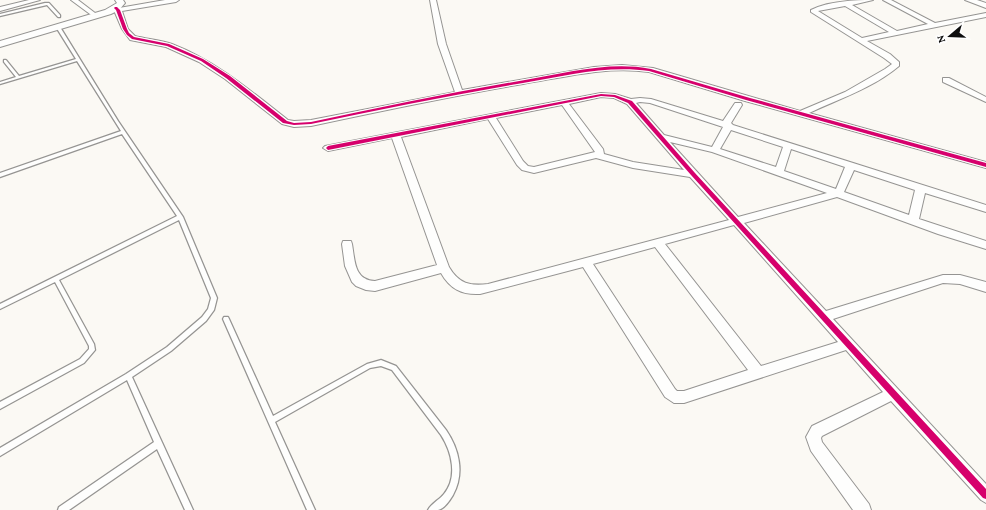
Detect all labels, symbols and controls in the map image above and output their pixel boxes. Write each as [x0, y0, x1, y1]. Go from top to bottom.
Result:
north arrow [930, 16, 970, 56]
text: N [933, 33, 947, 45]

